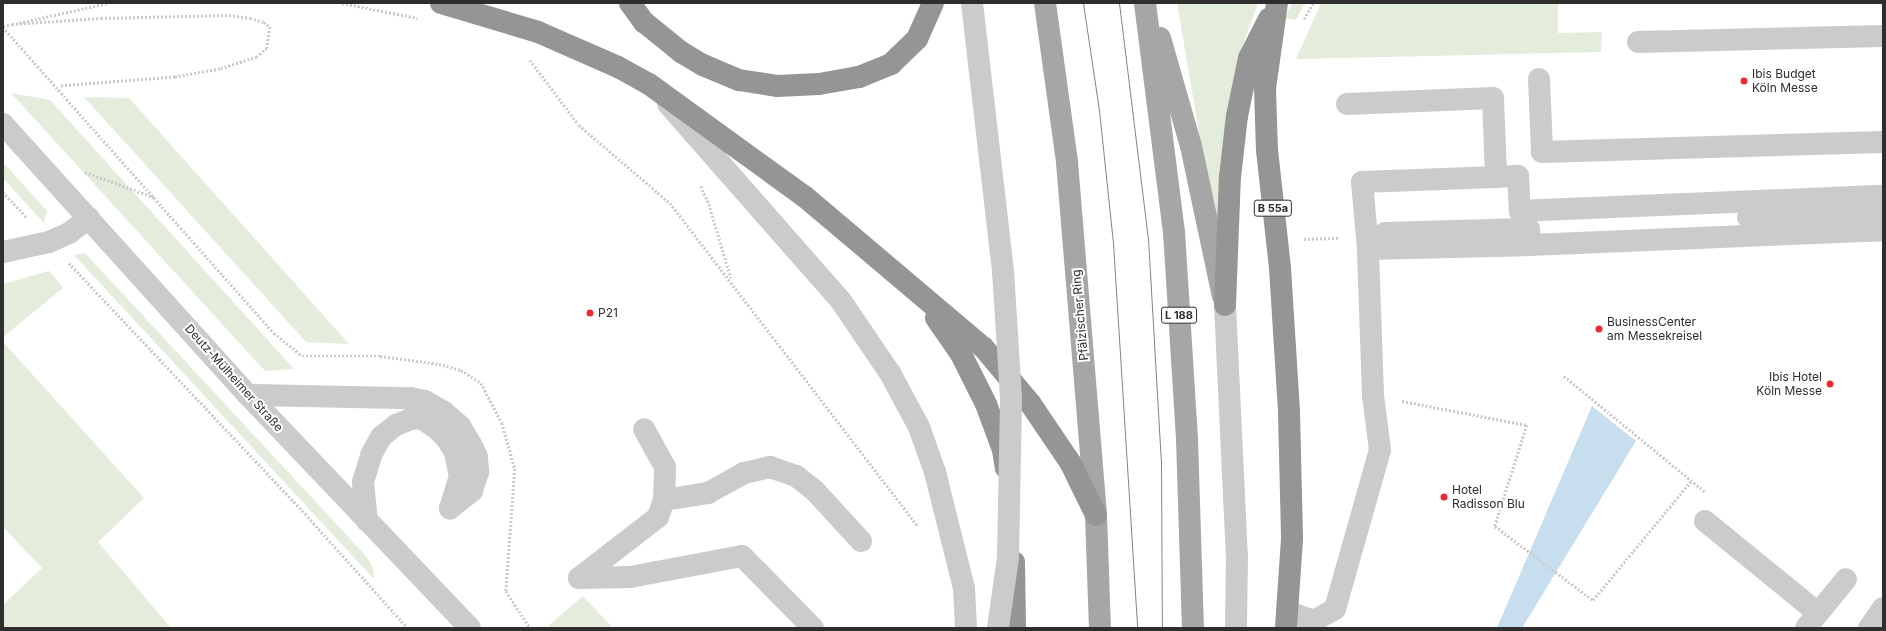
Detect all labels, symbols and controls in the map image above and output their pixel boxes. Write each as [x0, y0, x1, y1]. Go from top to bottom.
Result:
place label: Ibis Budget Köln Messe [1752, 67, 1818, 95]
marker: Ibis Budget Köln Messe [1739, 76, 1749, 86]
road number: B 55a [1253, 199, 1293, 217]
street label: Pfälzischer Ring [1069, 269, 1091, 361]
place label: P21 [598, 306, 618, 320]
road number: L 188 [1161, 306, 1197, 324]
marker: P21 [585, 308, 595, 318]
place label: BusinessCenter am Messekreisel [1607, 315, 1702, 343]
street label: Deutz-Mülheimer Straße [182, 321, 286, 435]
marker: BusinessCenter am Messekreisel [1594, 324, 1604, 334]
place label: Ibis Hotel Köln Messe [1756, 370, 1822, 398]
marker: Ibis Hotel Köln Messe [1825, 379, 1835, 389]
place label: Hotel Radisson Blu [1452, 483, 1525, 511]
marker: Hotel Radisson Blu [1439, 492, 1449, 502]

